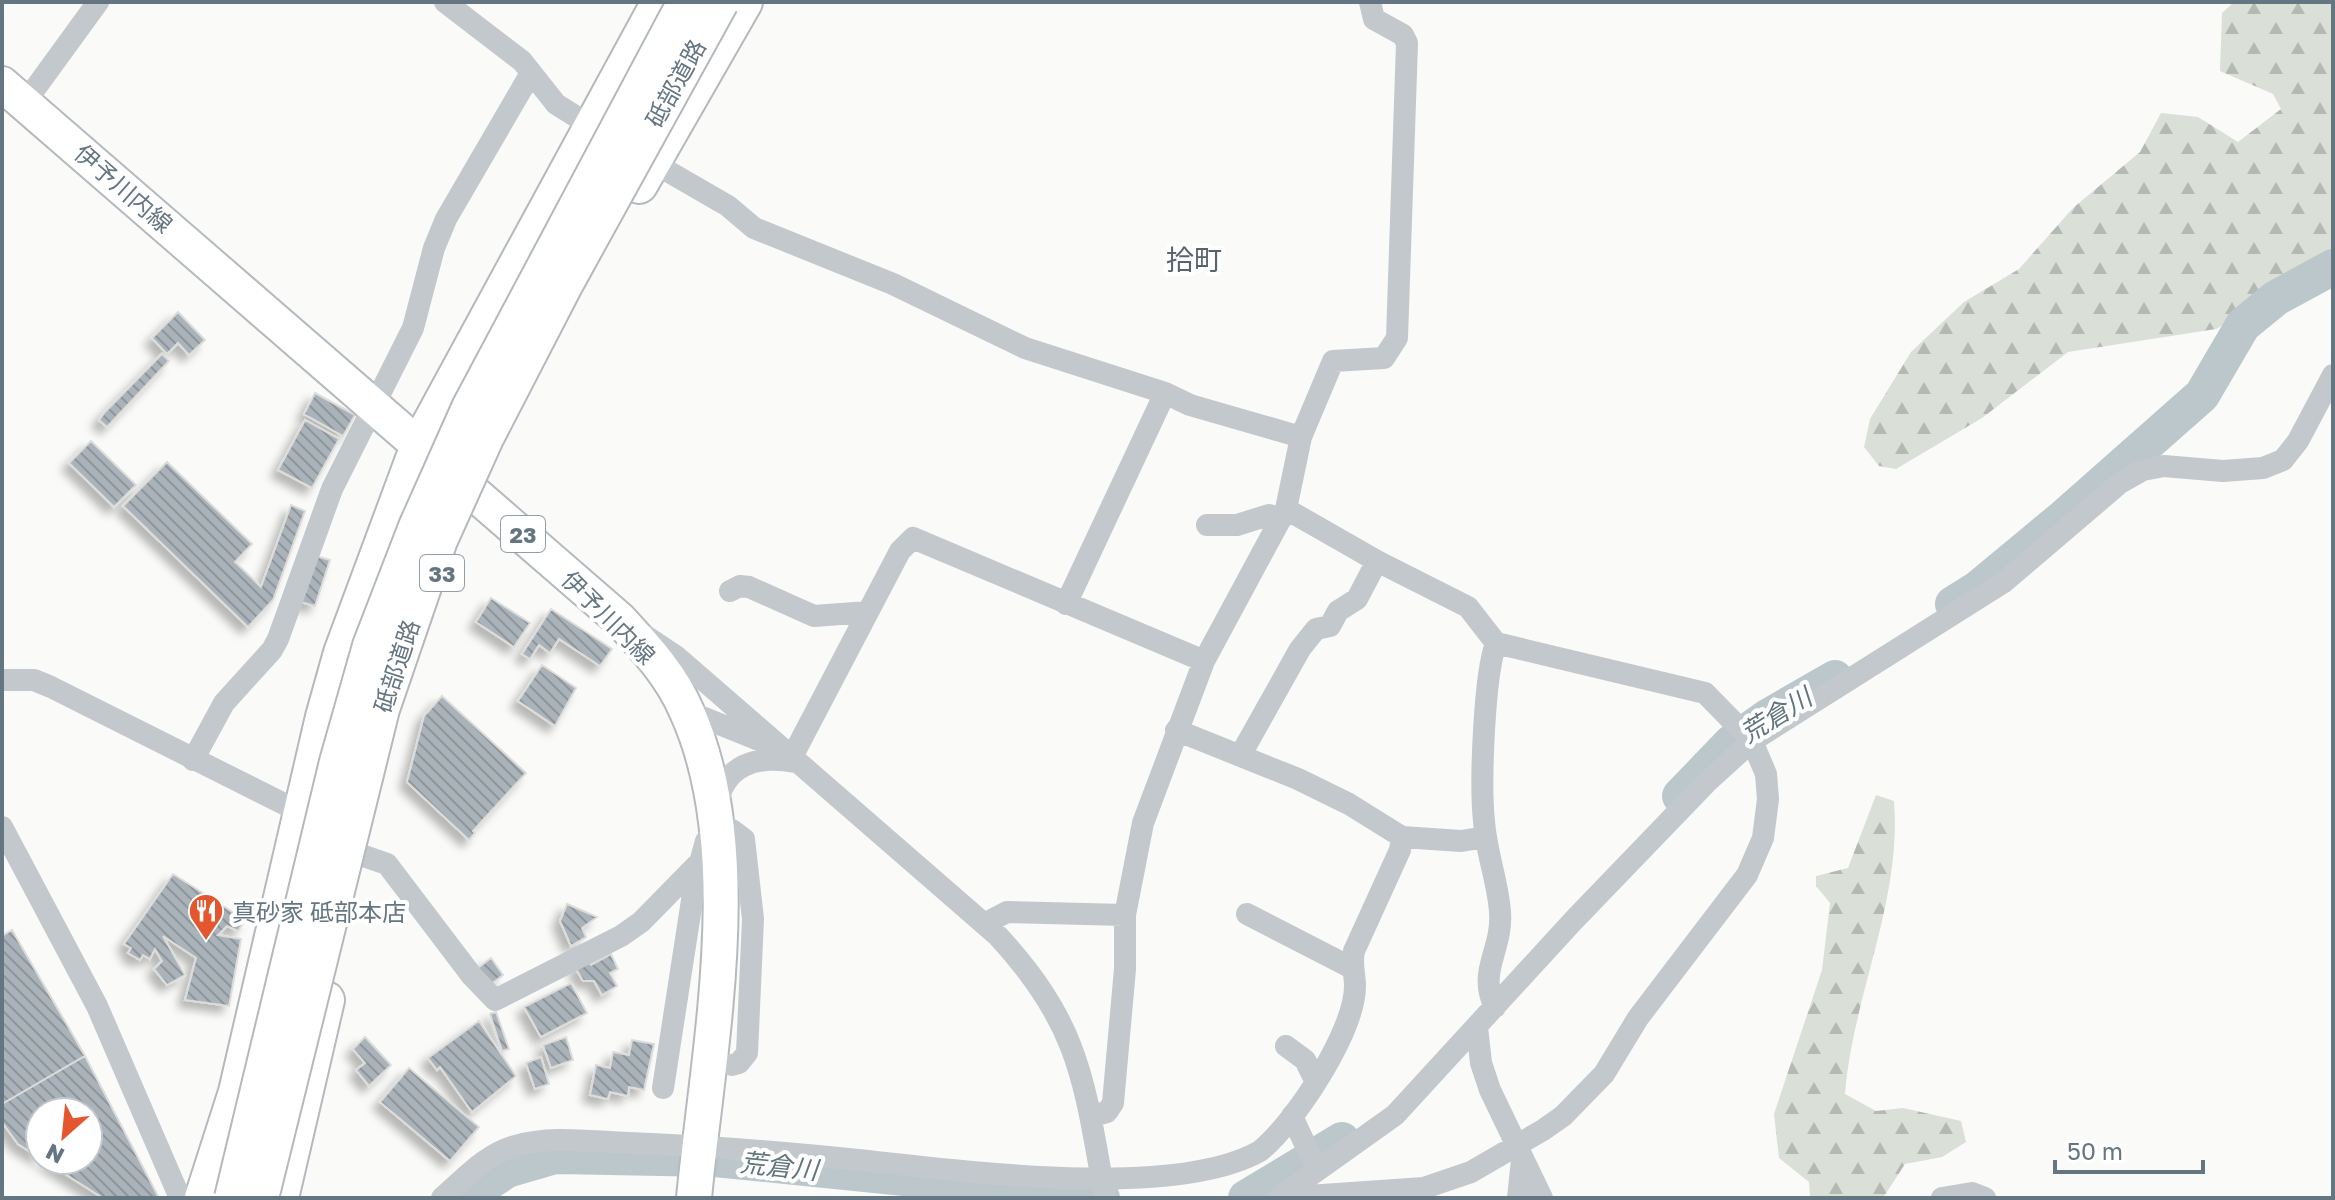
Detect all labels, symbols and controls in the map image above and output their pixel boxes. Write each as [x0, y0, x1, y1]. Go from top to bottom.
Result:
street label: 砥部道路 [639, 34, 711, 132]
street label: 伊予川内線 [69, 138, 179, 238]
district label: 拾町 [1166, 243, 1222, 276]
road number: 23 [501, 516, 545, 552]
road number: 33 [420, 555, 464, 591]
street label: 伊予川内線 [556, 564, 662, 670]
street label: 砥部道路 [367, 616, 425, 716]
water label: 荒倉川 [1735, 680, 1820, 749]
restaurant icon: 真砂家 砥部本店 [187, 892, 225, 942]
place label: 真砂家 砥部本店 [232, 897, 406, 926]
north arrow [24, 1096, 104, 1176]
scale bar [2055, 1124, 2203, 1174]
text: 50 m [2067, 1136, 2123, 1165]
text: N [41, 1138, 68, 1170]
water label: 荒倉川 [739, 1147, 822, 1186]

